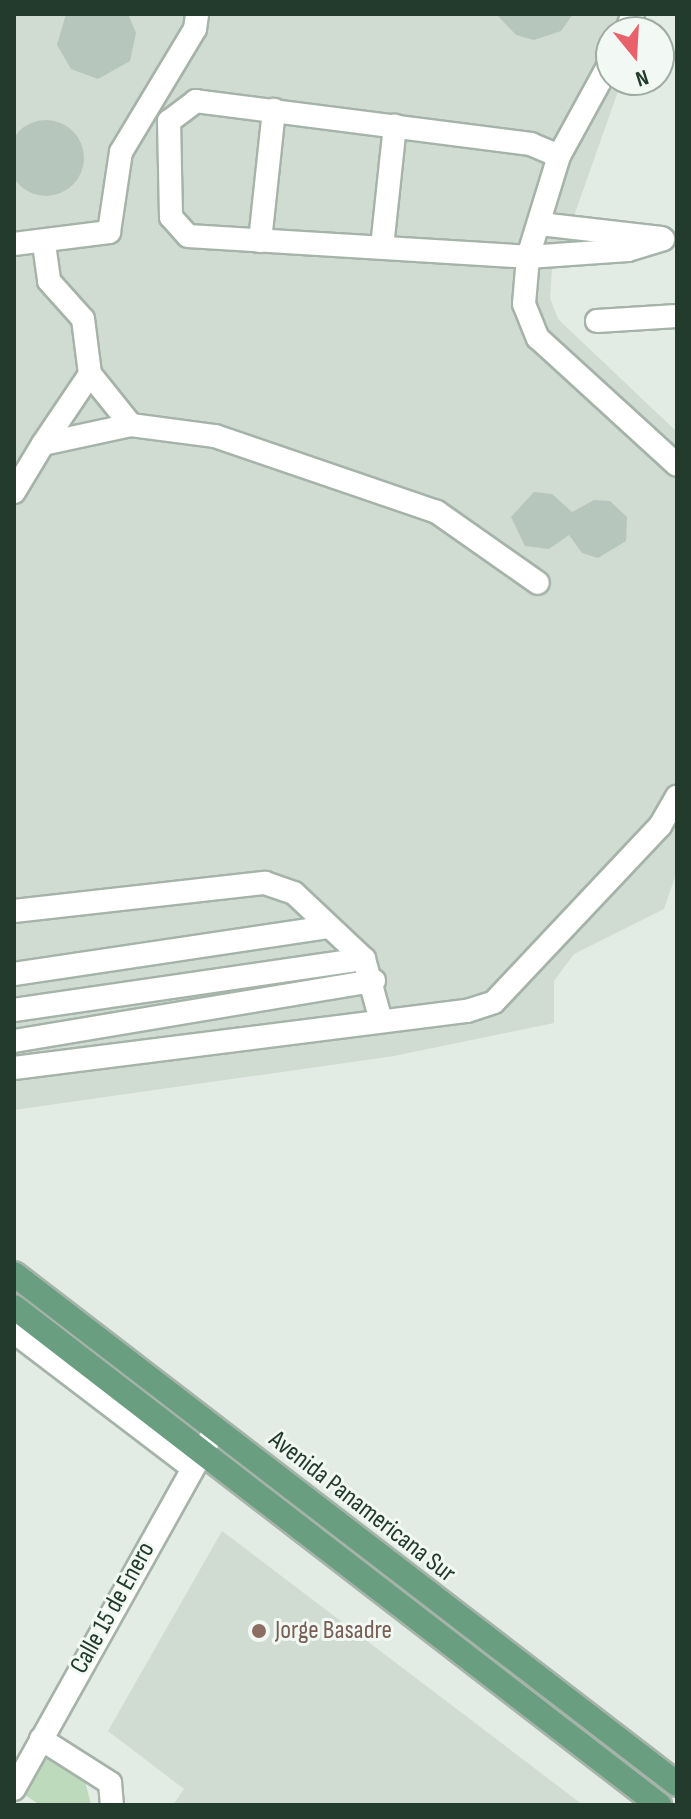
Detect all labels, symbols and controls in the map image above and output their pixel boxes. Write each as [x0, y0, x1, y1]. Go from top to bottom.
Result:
north arrow [595, 16, 675, 96]
text: N [632, 63, 652, 92]
street label: Avenida Panamericana Sur [263, 1424, 461, 1590]
street label: Calle 15 de Enero [64, 1537, 162, 1679]
place label: Jorge Basadre [275, 1615, 392, 1647]
marker: Jorge Basadre [250, 1622, 268, 1640]

